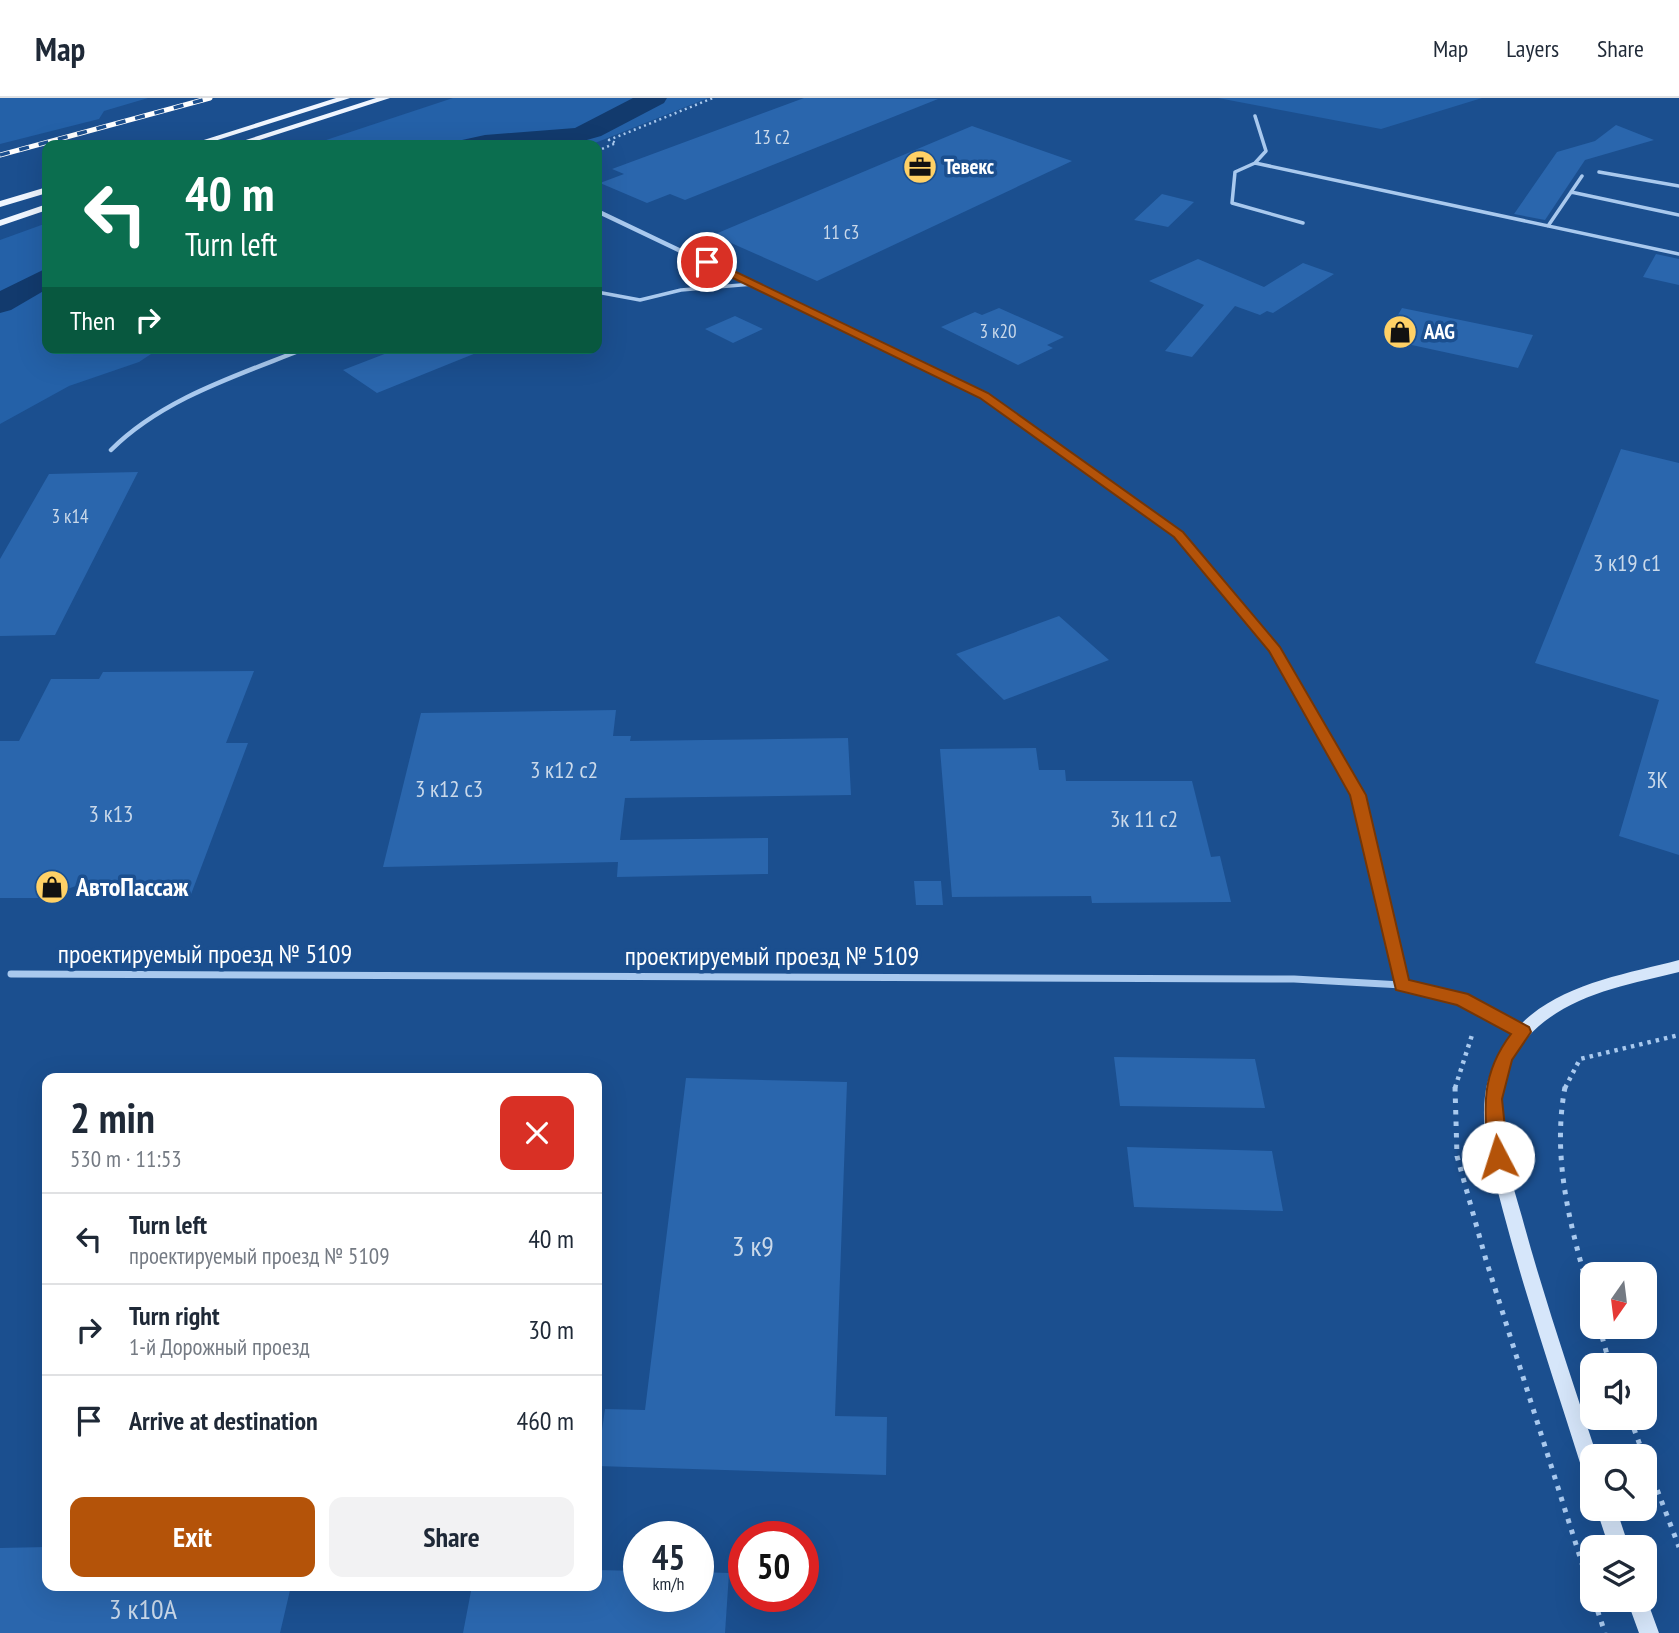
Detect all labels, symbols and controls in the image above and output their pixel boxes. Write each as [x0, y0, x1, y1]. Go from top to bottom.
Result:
text: Map [35, 27, 85, 70]
text: Map [1433, 33, 1468, 64]
text: Layers [1506, 33, 1559, 64]
text: Share [1597, 33, 1644, 64]
house number: 13 с2 [754, 125, 790, 149]
office icon: Тевекс [901, 148, 939, 186]
place label: Тевекс [944, 153, 995, 180]
text: 40 m [185, 161, 274, 225]
icon: left [70, 168, 161, 259]
house number: 11 с3 [823, 220, 859, 244]
text: Turn left [185, 223, 277, 265]
pin [677, 232, 737, 292]
icon: arrive [688, 243, 726, 281]
icon: right [129, 301, 167, 339]
text: Then [70, 304, 115, 337]
shop icon: AAG [1381, 313, 1419, 351]
place label: AAG [1423, 318, 1455, 345]
house number: 3 к20 [979, 319, 1017, 343]
house number: 3 к14 [51, 504, 89, 528]
house number: 3 к19 с1 [1593, 548, 1661, 577]
house number: 3 к12 с2 [530, 755, 598, 784]
house number: 3К [1646, 765, 1668, 794]
house number: 3 к12 с3 [415, 774, 483, 803]
house number: 3 к13 [89, 799, 133, 828]
house number: 3к 11 с2 [1110, 804, 1178, 833]
shop icon: АвтоПассаж [33, 868, 71, 906]
place label: АвтоПассаж [75, 870, 189, 903]
street label: проектируемый проезд № 5109 [58, 937, 352, 970]
street label: проектируемый проезд № 5109 [625, 939, 919, 972]
text: 2 min [70, 1090, 155, 1145]
button: close [500, 1096, 574, 1170]
position arrow [1461, 1120, 1535, 1194]
text: 530 m · 11:53 [70, 1144, 182, 1173]
text: Turn left [129, 1208, 207, 1241]
icon: left [70, 1220, 108, 1258]
text: 40 m [528, 1222, 574, 1255]
house number: 3 к9 [732, 1227, 774, 1264]
text: проектируемый проезд № 5109 [129, 1241, 389, 1270]
north arrow [1580, 1262, 1657, 1339]
map controls [1580, 1262, 1657, 1612]
text: Turn right [129, 1299, 220, 1332]
icon: right [70, 1311, 108, 1349]
text: 30 m [528, 1313, 574, 1346]
text: 1-й Дорожный проезд [129, 1332, 310, 1361]
button: sound [1580, 1353, 1657, 1430]
icon: arrive [70, 1402, 108, 1440]
text: Arrive at destination [129, 1404, 318, 1437]
text: 460 m [516, 1404, 574, 1437]
button: search [1580, 1444, 1657, 1521]
button: Exit [70, 1497, 315, 1577]
button: Share [329, 1497, 574, 1577]
speed limit sign: 50 [728, 1521, 819, 1612]
text: 45 [652, 1534, 685, 1580]
button: layers [1580, 1535, 1657, 1612]
text: km/h [653, 1572, 684, 1595]
house number: 3 к10А [109, 1590, 178, 1627]

